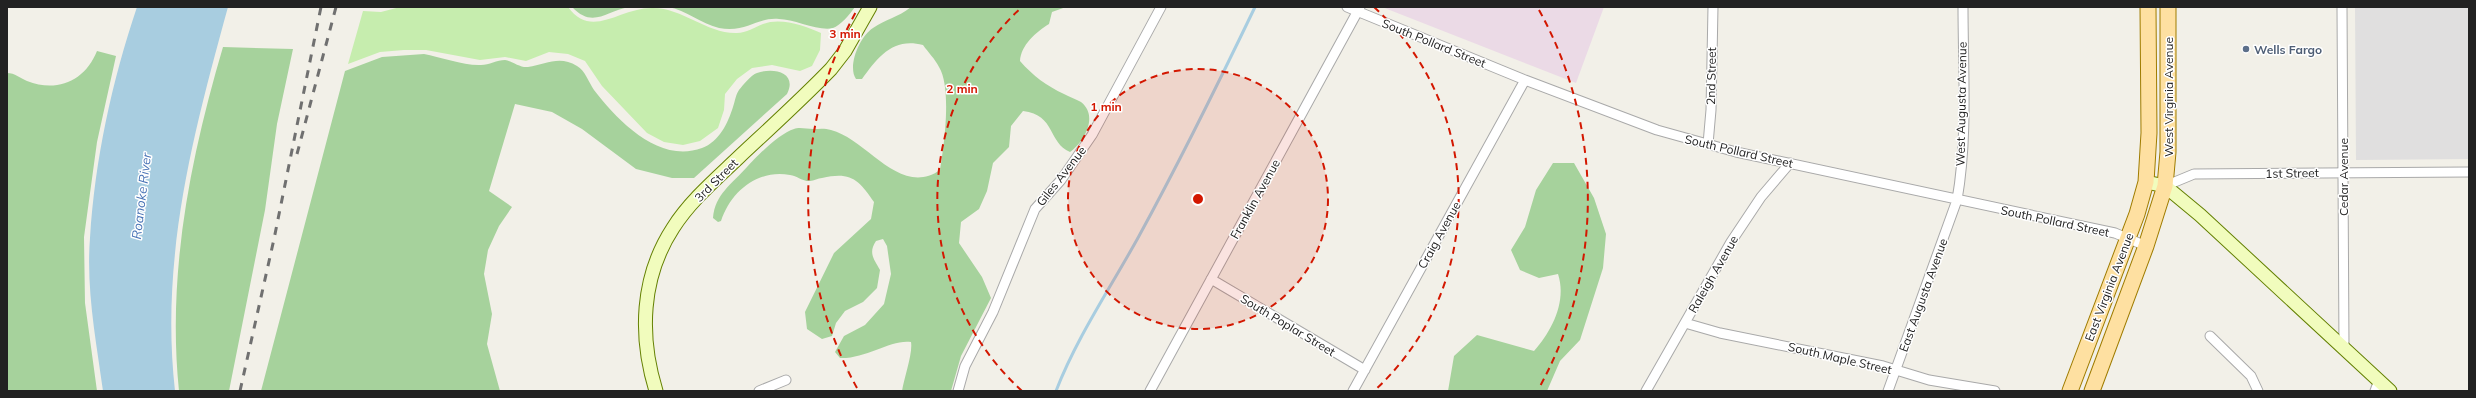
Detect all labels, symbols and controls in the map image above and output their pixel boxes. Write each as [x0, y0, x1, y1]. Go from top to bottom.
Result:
street label: South Pollard Street [1380, 15, 1488, 71]
text: 3 min [829, 26, 861, 41]
street label: West Virginia Avenue [2161, 37, 2176, 157]
street label: West Augusta Avenue [1952, 42, 1970, 166]
place label: Wells Fargo [2254, 42, 2322, 57]
marker: Wells Fargo [2241, 44, 2251, 54]
street label: 2nd Street [1703, 47, 1719, 105]
text: 2 min [946, 81, 978, 96]
text: 1 min [1090, 99, 1122, 114]
street label: South Pollard Street [1683, 131, 1795, 171]
street label: Cedar Avenue [2336, 138, 2351, 216]
street label: Giles Avenue [1033, 143, 1089, 209]
water label: Roanoke River [128, 151, 154, 240]
street label: 3rd Street [691, 155, 741, 205]
street label: Franklin Avenue [1227, 156, 1283, 242]
street label: 1st Street [2265, 165, 2319, 181]
centre of rings [1191, 192, 1205, 206]
street label: Craig Avenue [1414, 199, 1464, 271]
street label: South Pollard Street [1999, 202, 2111, 240]
street label: East Virginia Avenue [2081, 231, 2137, 343]
street label: Raleigh Avenue [1685, 233, 1741, 315]
street label: East Augusta Avenue [1896, 236, 1950, 354]
street label: South Poplar Street [1238, 291, 1338, 359]
street label: South Maple Street [1787, 339, 1893, 377]

